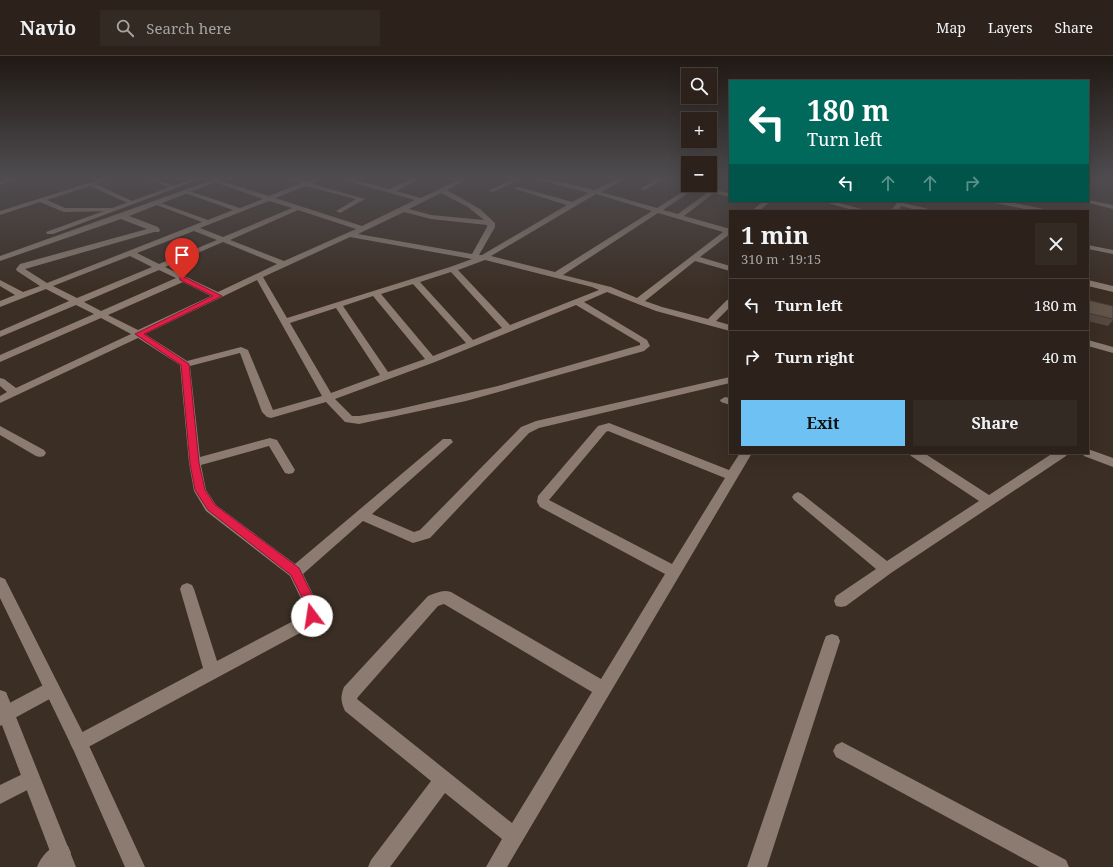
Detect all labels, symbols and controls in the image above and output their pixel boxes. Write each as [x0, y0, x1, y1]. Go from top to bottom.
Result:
search box [100, 10, 380, 46]
text: Navio [20, 15, 76, 41]
icon: search [114, 17, 136, 39]
text: Search here [146, 18, 231, 38]
text: Map [936, 18, 966, 37]
text: Layers [988, 18, 1033, 37]
text: Share [1055, 18, 1093, 37]
map controls [681, 68, 717, 192]
button: search [681, 68, 717, 104]
text: 180 m [807, 91, 889, 129]
icon: left [741, 96, 793, 148]
button: + [681, 112, 717, 148]
text: Turn left [807, 127, 882, 151]
button: − [681, 156, 717, 192]
icon: left [835, 172, 857, 194]
icon: ahead [877, 172, 899, 194]
icon: ahead [919, 172, 941, 194]
icon: right [961, 172, 983, 194]
text: 1 min [741, 218, 809, 251]
button: close [1035, 223, 1077, 265]
pin [165, 238, 199, 279]
icon: arrive [171, 244, 193, 266]
text: 310 m · 19:15 [741, 250, 821, 268]
icon: left [741, 294, 763, 316]
text: Turn left [775, 295, 843, 315]
text: 180 m [1034, 295, 1077, 315]
icon: right [741, 346, 763, 368]
text: Turn right [775, 347, 854, 367]
text: 40 m [1042, 347, 1077, 367]
button: Exit [741, 400, 905, 446]
button: Share [913, 400, 1077, 446]
position arrow [291, 595, 333, 637]

